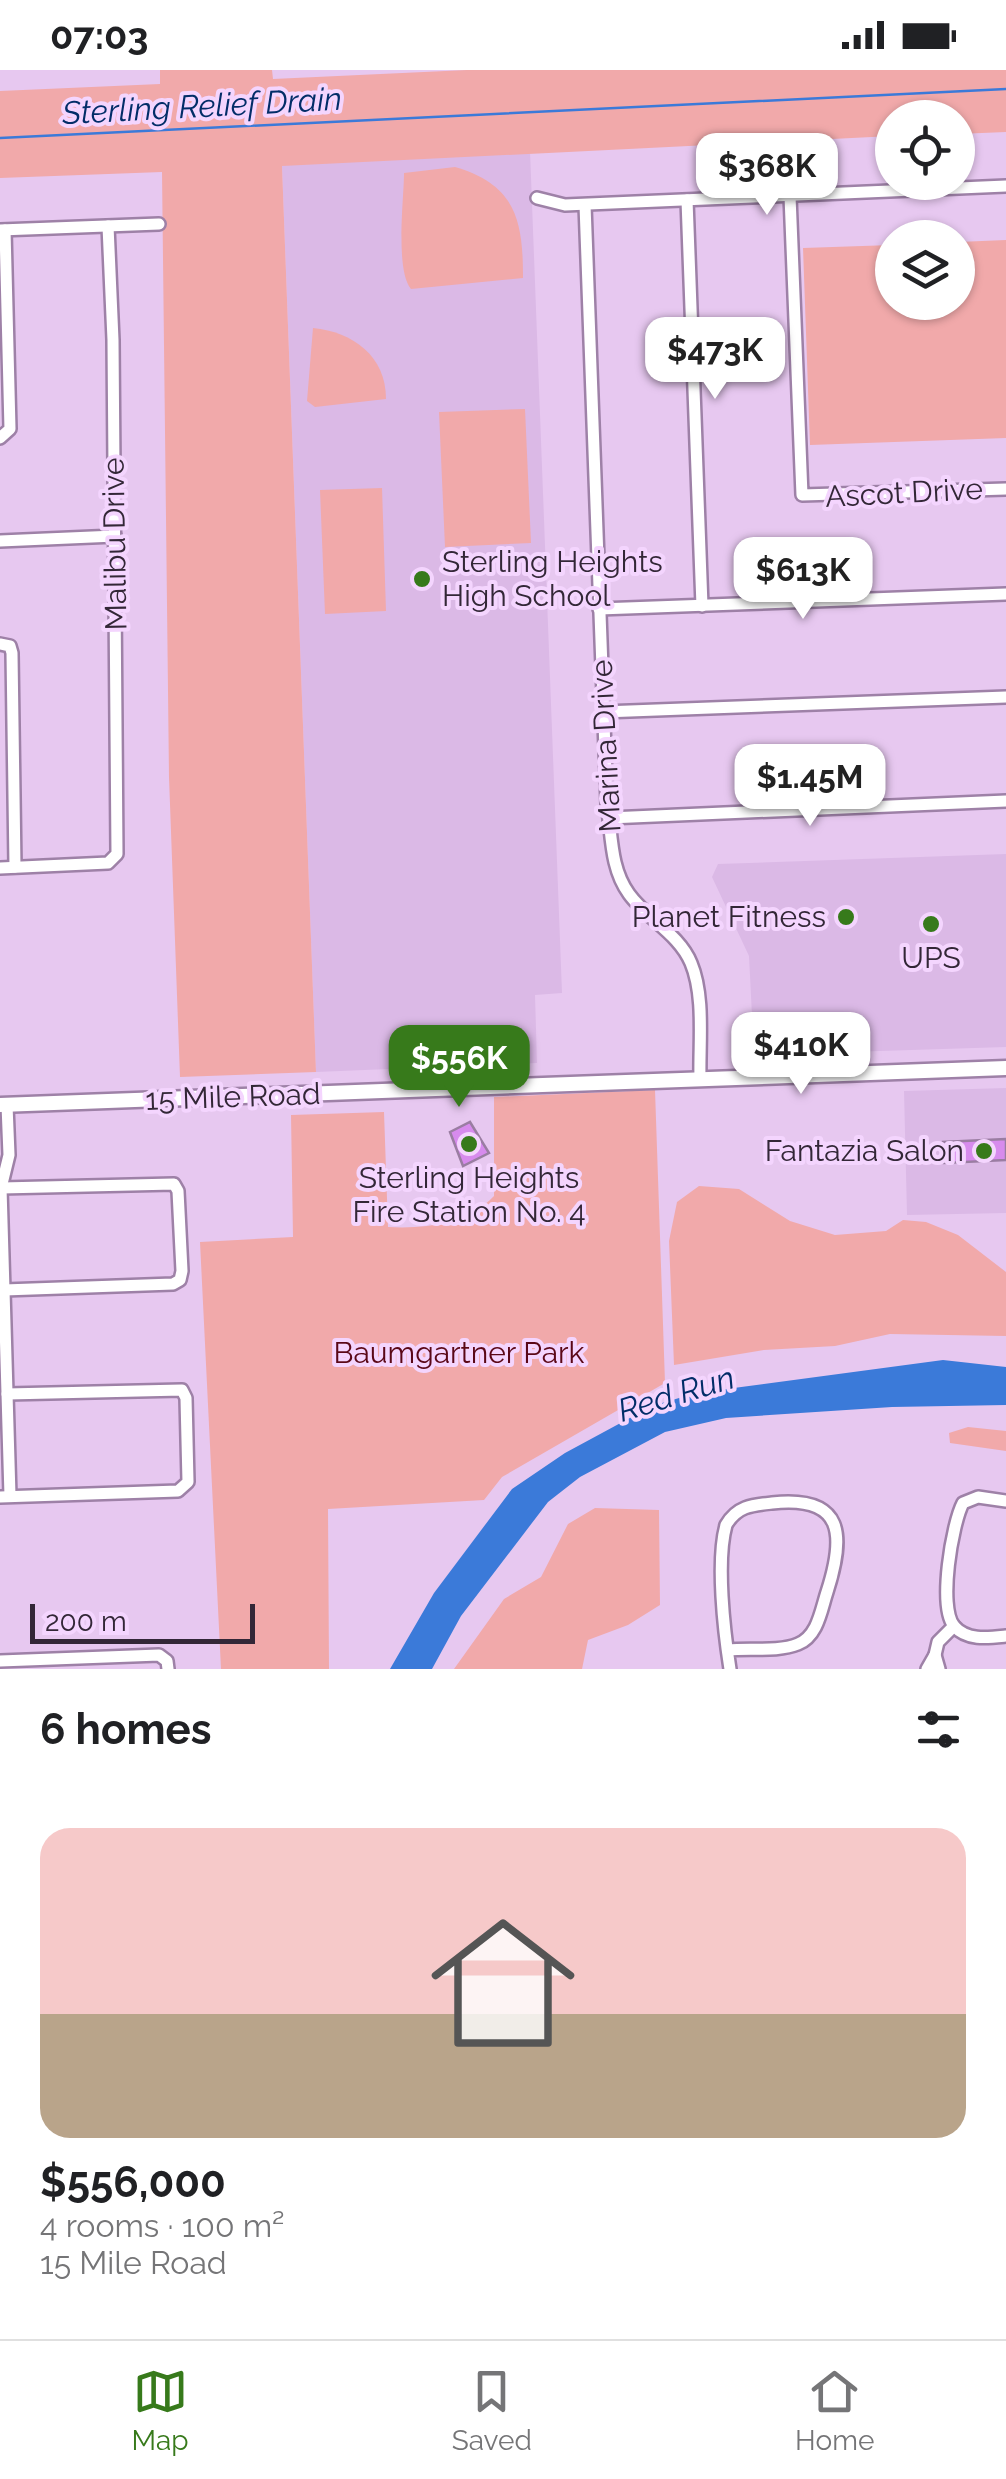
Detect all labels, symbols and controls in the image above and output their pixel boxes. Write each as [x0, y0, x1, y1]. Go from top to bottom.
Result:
text: 07:03 [50, 13, 149, 58]
water label: Sterling Relief Drain [60, 80, 343, 131]
map controls [875, 100, 975, 320]
button: locate [875, 100, 975, 200]
pin: $368K [697, 133, 837, 218]
text: $368K [718, 147, 816, 184]
button: layers [875, 220, 975, 320]
pin: $473K [645, 317, 785, 402]
text: $473K [667, 331, 763, 368]
street label: Malibu Drive [95, 457, 134, 631]
street label: Ascot Drive [824, 471, 984, 514]
pin: $613K [733, 537, 873, 622]
place label: Sterling Heights High School [442, 544, 663, 613]
text: $613K [756, 551, 850, 588]
marker: Sterling Heights High School [411, 568, 433, 590]
street label: Marina Drive [584, 659, 627, 833]
pin: $1.45M [729, 744, 891, 829]
text: $1.45M [757, 758, 863, 795]
place label: Planet Fitness [632, 899, 826, 934]
marker: Planet Fitness [835, 906, 857, 928]
marker: UPS [920, 913, 942, 935]
place label: UPS [901, 940, 961, 975]
pin: $410K [731, 1012, 871, 1097]
pin: $556K [389, 1025, 529, 1110]
text: $410K [753, 1026, 849, 1063]
text: $556K [411, 1039, 507, 1076]
street label: 15 Mile Road [145, 1076, 321, 1117]
marker: Sterling Heights Fire Station No. 4 [458, 1133, 480, 1155]
place label: Fantazia Salon [765, 1133, 964, 1168]
marker: Fantazia Salon [973, 1140, 995, 1162]
place label: Sterling Heights Fire Station No. 4 [352, 1160, 586, 1229]
park label: Baumgartner Park [333, 1335, 585, 1370]
water label: Red Run [613, 1358, 739, 1429]
scale bar [30, 1599, 255, 1644]
text: 200 m [45, 1605, 127, 1638]
icon: filters [911, 1702, 966, 1757]
text: 6 homes [40, 1705, 211, 1754]
icon: home [413, 1893, 593, 2073]
text: $556,000 [40, 2158, 226, 2207]
text: 4 rooms · 100 m² [40, 2207, 285, 2244]
text: 15 Mile Road [40, 2244, 227, 2281]
tab: Map [132, 2364, 189, 2457]
tab: Saved [452, 2364, 532, 2457]
tab: Home [795, 2364, 874, 2457]

